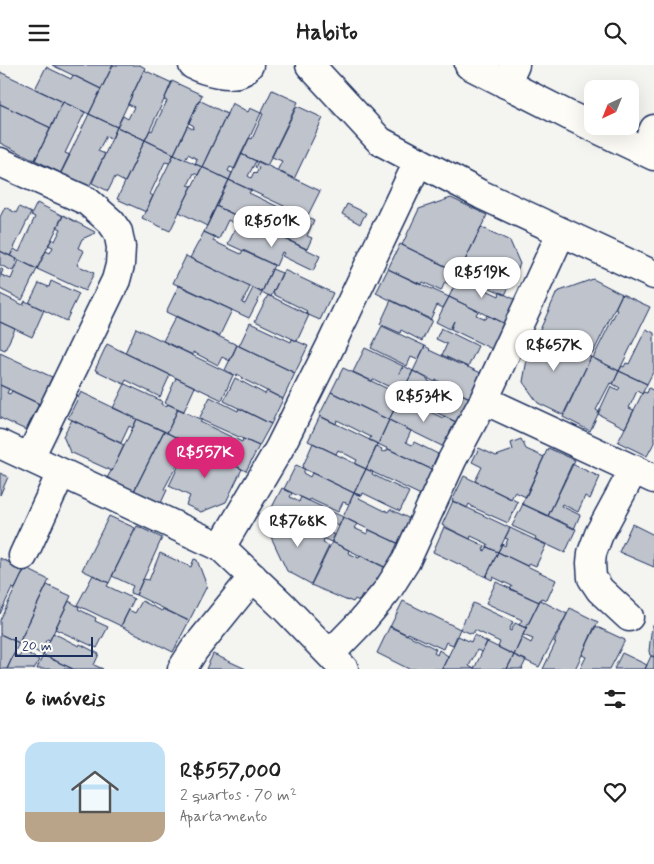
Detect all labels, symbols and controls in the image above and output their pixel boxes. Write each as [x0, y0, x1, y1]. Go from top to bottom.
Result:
icon: menu [25, 19, 53, 47]
text: Habito [296, 19, 358, 47]
icon: search [601, 19, 629, 47]
north arrow [584, 80, 639, 135]
map controls [584, 80, 639, 135]
pin: R$501K [231, 205, 313, 248]
text: R$501K [244, 211, 300, 232]
pin: R$519K [441, 257, 523, 299]
text: R$519K [455, 262, 509, 283]
pin: R$657K [513, 329, 595, 372]
text: R$657K [526, 335, 582, 356]
pin: R$534K [383, 381, 465, 423]
text: R$534K [396, 386, 452, 407]
pin: R$557K [164, 437, 246, 479]
text: R$557K [176, 442, 234, 463]
pin: R$768K [257, 505, 339, 548]
text: R$768K [269, 511, 327, 532]
scale bar [15, 634, 92, 657]
text: 20 m [22, 637, 52, 655]
text: 6 imóveis [25, 685, 105, 713]
icon: filters [601, 685, 629, 713]
text: R$557,000 [180, 757, 281, 785]
icon: home [65, 762, 125, 822]
icon: heart [601, 778, 629, 806]
text: 2 quartos · 70 m² [180, 785, 297, 806]
text: Apartamento [180, 806, 267, 827]

